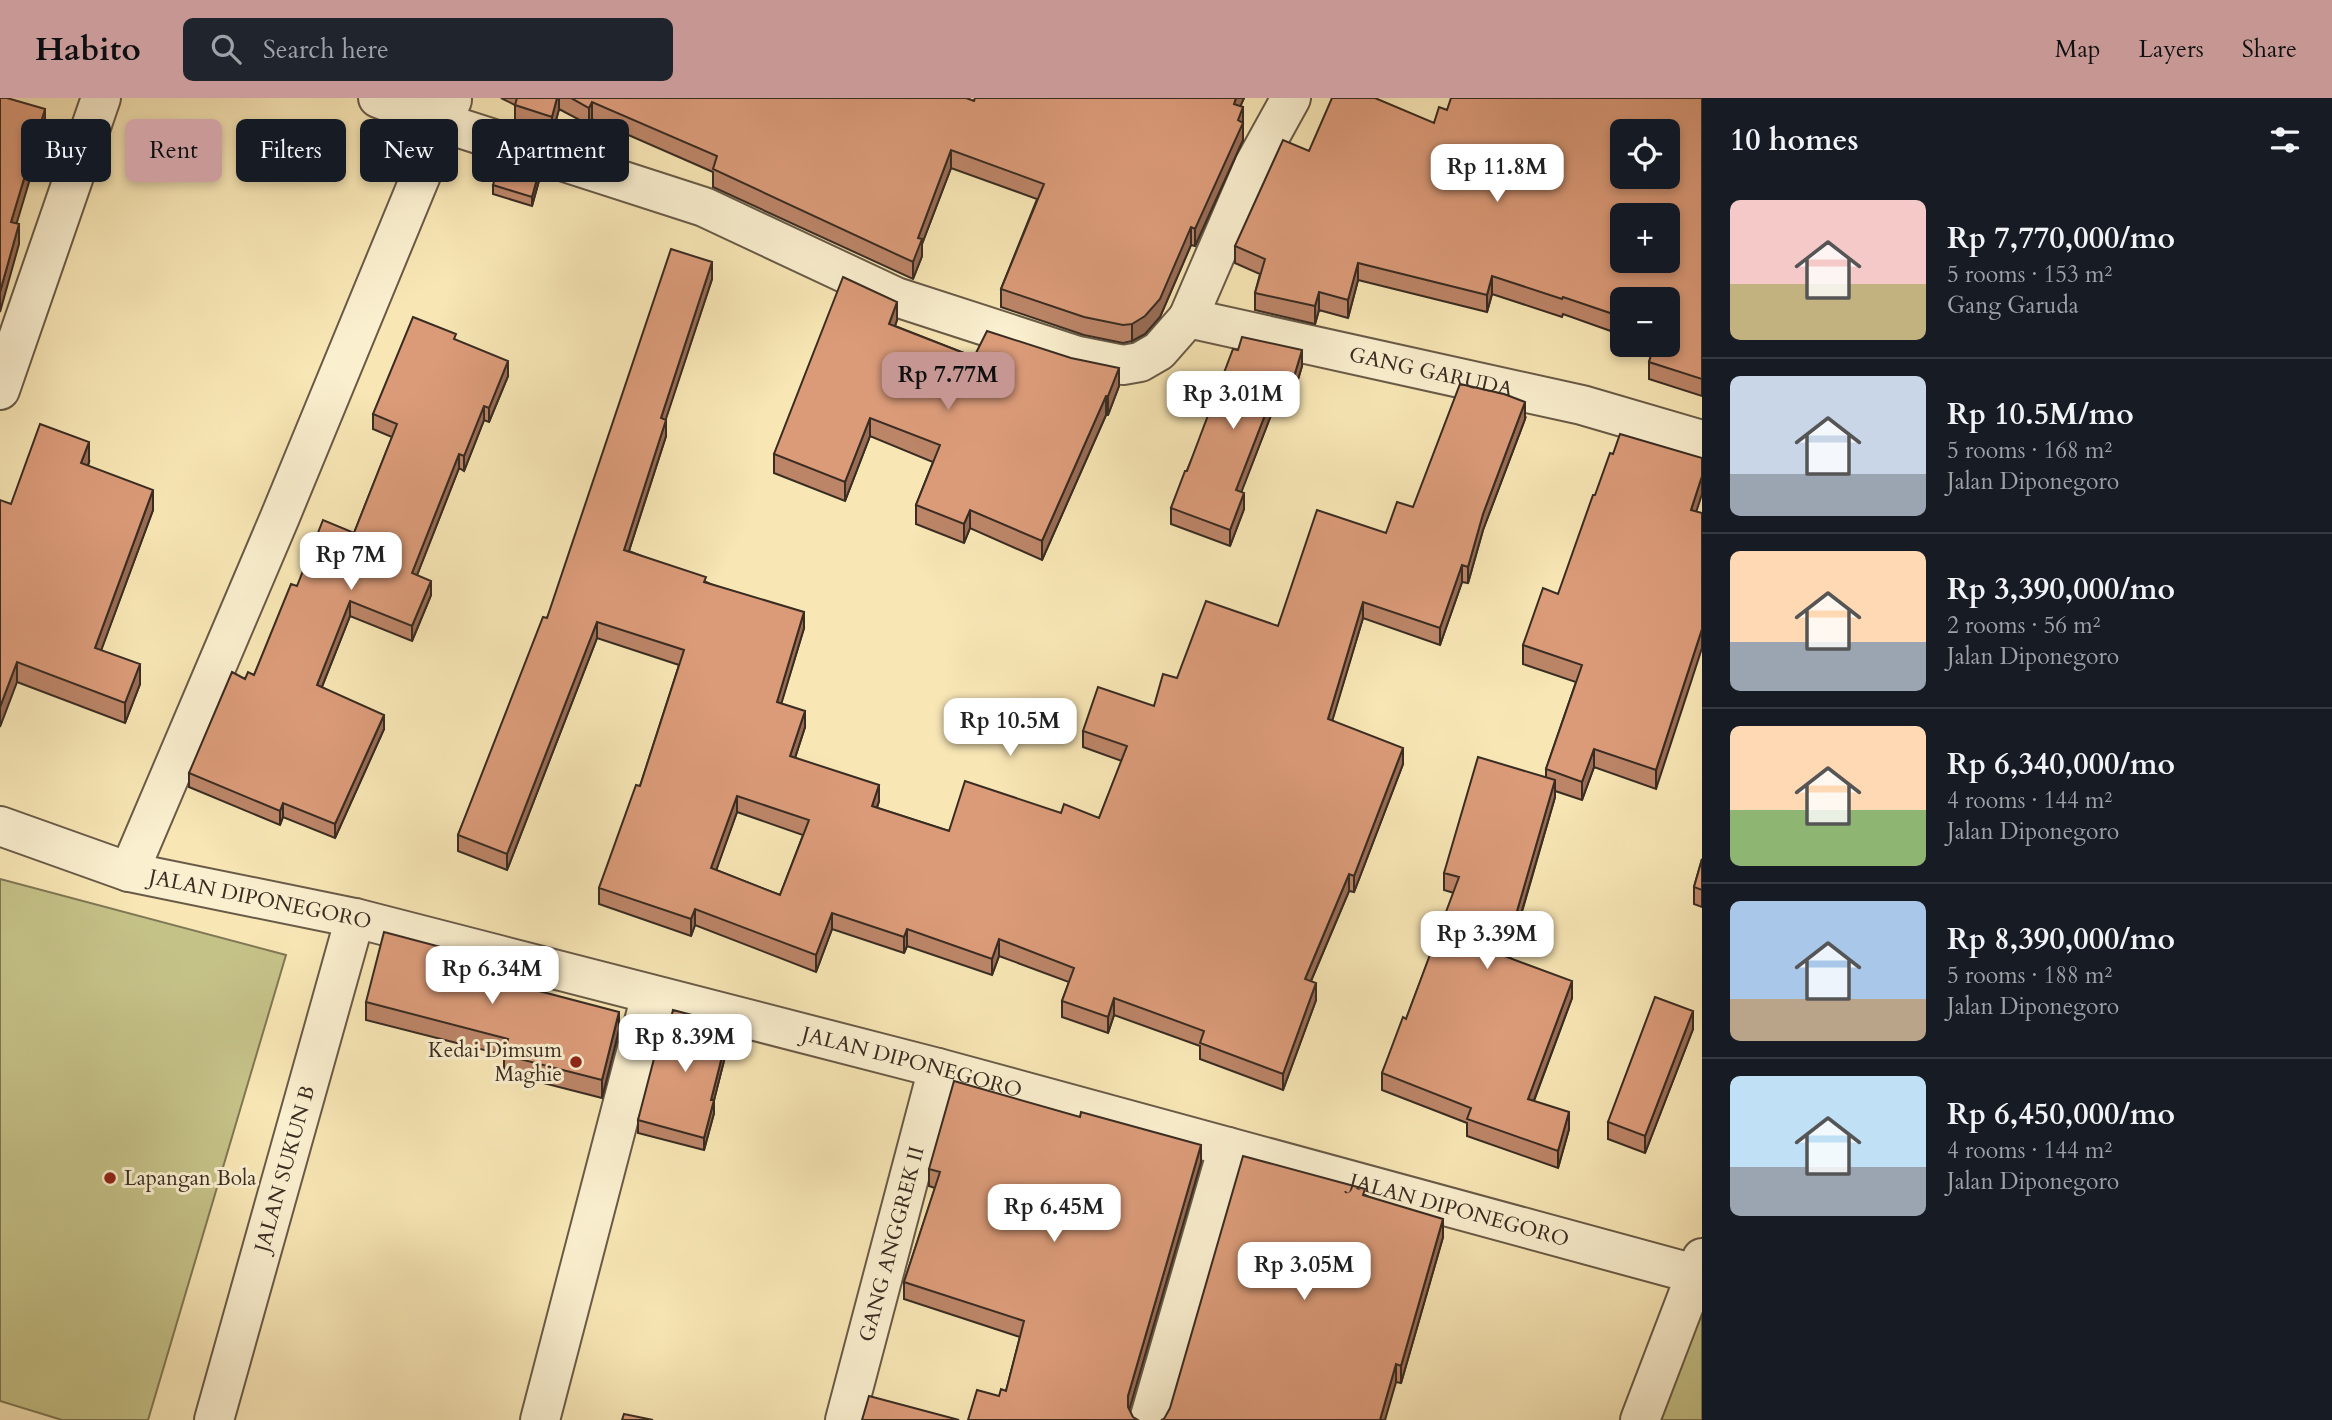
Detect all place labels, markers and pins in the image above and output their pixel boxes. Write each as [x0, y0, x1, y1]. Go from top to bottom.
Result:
pin: Rp 11.8M [1425, 144, 1569, 204]
pin: Rp 7.77M [876, 352, 1020, 412]
pin: Rp 3.01M [1161, 372, 1305, 431]
pin: Rp 7M [302, 532, 400, 592]
pin: Rp 10.5M [938, 698, 1082, 758]
pin: Rp 3.39M [1415, 912, 1559, 971]
pin: Rp 6.34M [420, 946, 564, 1006]
pin: Rp 8.39M [613, 1014, 757, 1074]
place label: Kedai Dimsum Maghie [428, 1036, 562, 1089]
marker: Kedai Dimsum Maghie [568, 1054, 584, 1070]
place label: Lapangan Bola [124, 1164, 256, 1193]
marker: Lapangan Bola [102, 1170, 118, 1186]
pin: Rp 6.45M [982, 1184, 1126, 1244]
pin: Rp 3.05M [1232, 1242, 1376, 1302]

